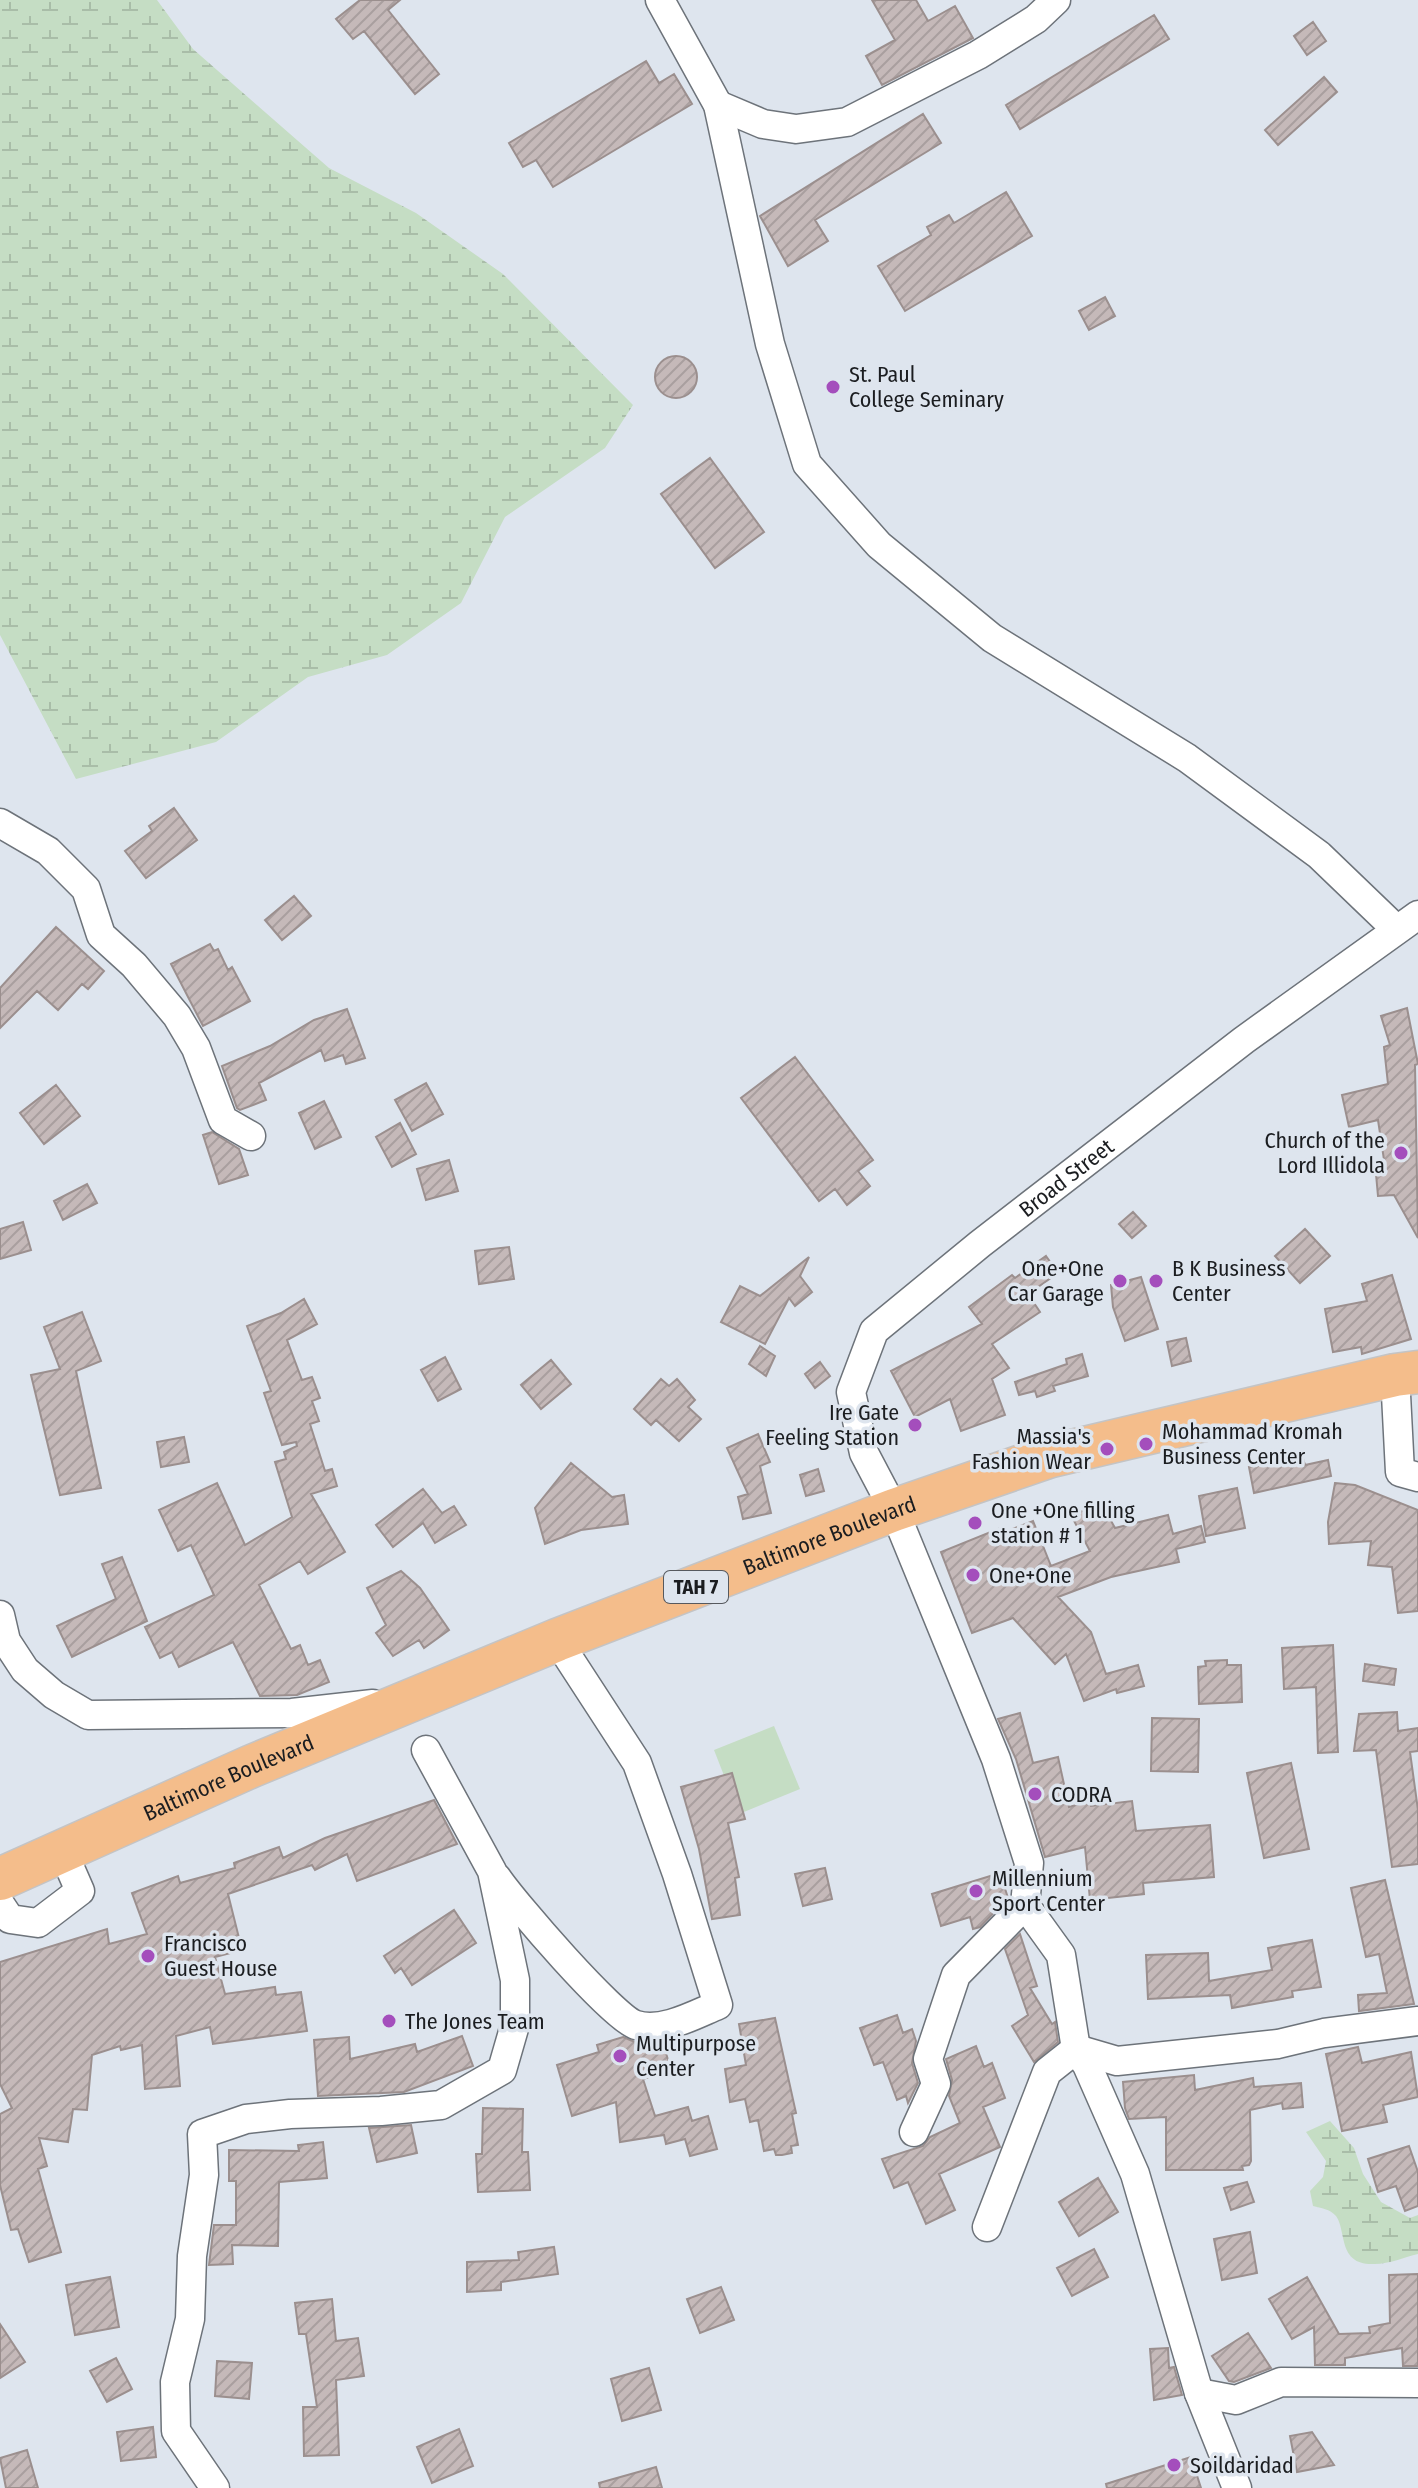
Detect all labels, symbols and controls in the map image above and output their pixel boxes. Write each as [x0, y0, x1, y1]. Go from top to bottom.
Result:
place label: St. Paul College Seminary [849, 361, 1004, 413]
marker: St. Paul College Seminary [824, 378, 842, 396]
place label: Church of the Lord Illidola [1265, 1127, 1385, 1179]
street label: Broad Street [1013, 1132, 1119, 1223]
marker: Church of the Lord Illidola [1392, 1144, 1410, 1162]
place label: One+One Car Garage [1008, 1255, 1104, 1307]
place label: B K Business Center [1172, 1255, 1286, 1307]
marker: One+One Car Garage [1111, 1272, 1129, 1290]
marker: B K Business Center [1147, 1272, 1165, 1290]
place label: Ire Gate Feeling Station [765, 1399, 899, 1451]
marker: Ire Gate Feeling Station [906, 1416, 924, 1434]
place label: Mohammad Kromah Business Center [1162, 1418, 1343, 1470]
place label: Massia's Fashion Wear [972, 1423, 1091, 1475]
marker: Mohammad Kromah Business Center [1137, 1435, 1155, 1453]
marker: Massia's Fashion Wear [1098, 1440, 1116, 1458]
street label: Baltimore Boulevard [739, 1490, 920, 1581]
place label: One +One filling station # 1 [991, 1497, 1135, 1549]
marker: One +One filling station # 1 [966, 1514, 984, 1532]
place label: One+One [989, 1562, 1072, 1589]
marker: One+One [964, 1566, 982, 1584]
road number: TAH 7 [664, 1571, 728, 1603]
street label: Baltimore Boulevard [139, 1728, 318, 1827]
place label: CODRA [1051, 1781, 1112, 1808]
marker: CODRA [1026, 1785, 1044, 1803]
place label: Millennium Sport Center [992, 1865, 1105, 1917]
marker: Millennium Sport Center [967, 1882, 985, 1900]
place label: Francisco Guest House [164, 1930, 277, 1982]
marker: Francisco Guest House [139, 1947, 157, 1965]
place label: The Jones Team [405, 2008, 545, 2035]
marker: The Jones Team [380, 2012, 398, 2030]
place label: Multipurpose Center [636, 2030, 756, 2082]
marker: Multipurpose Center [611, 2047, 629, 2065]
place label: Soildaridad [1190, 2452, 1294, 2479]
marker: Soildaridad [1165, 2456, 1183, 2474]

